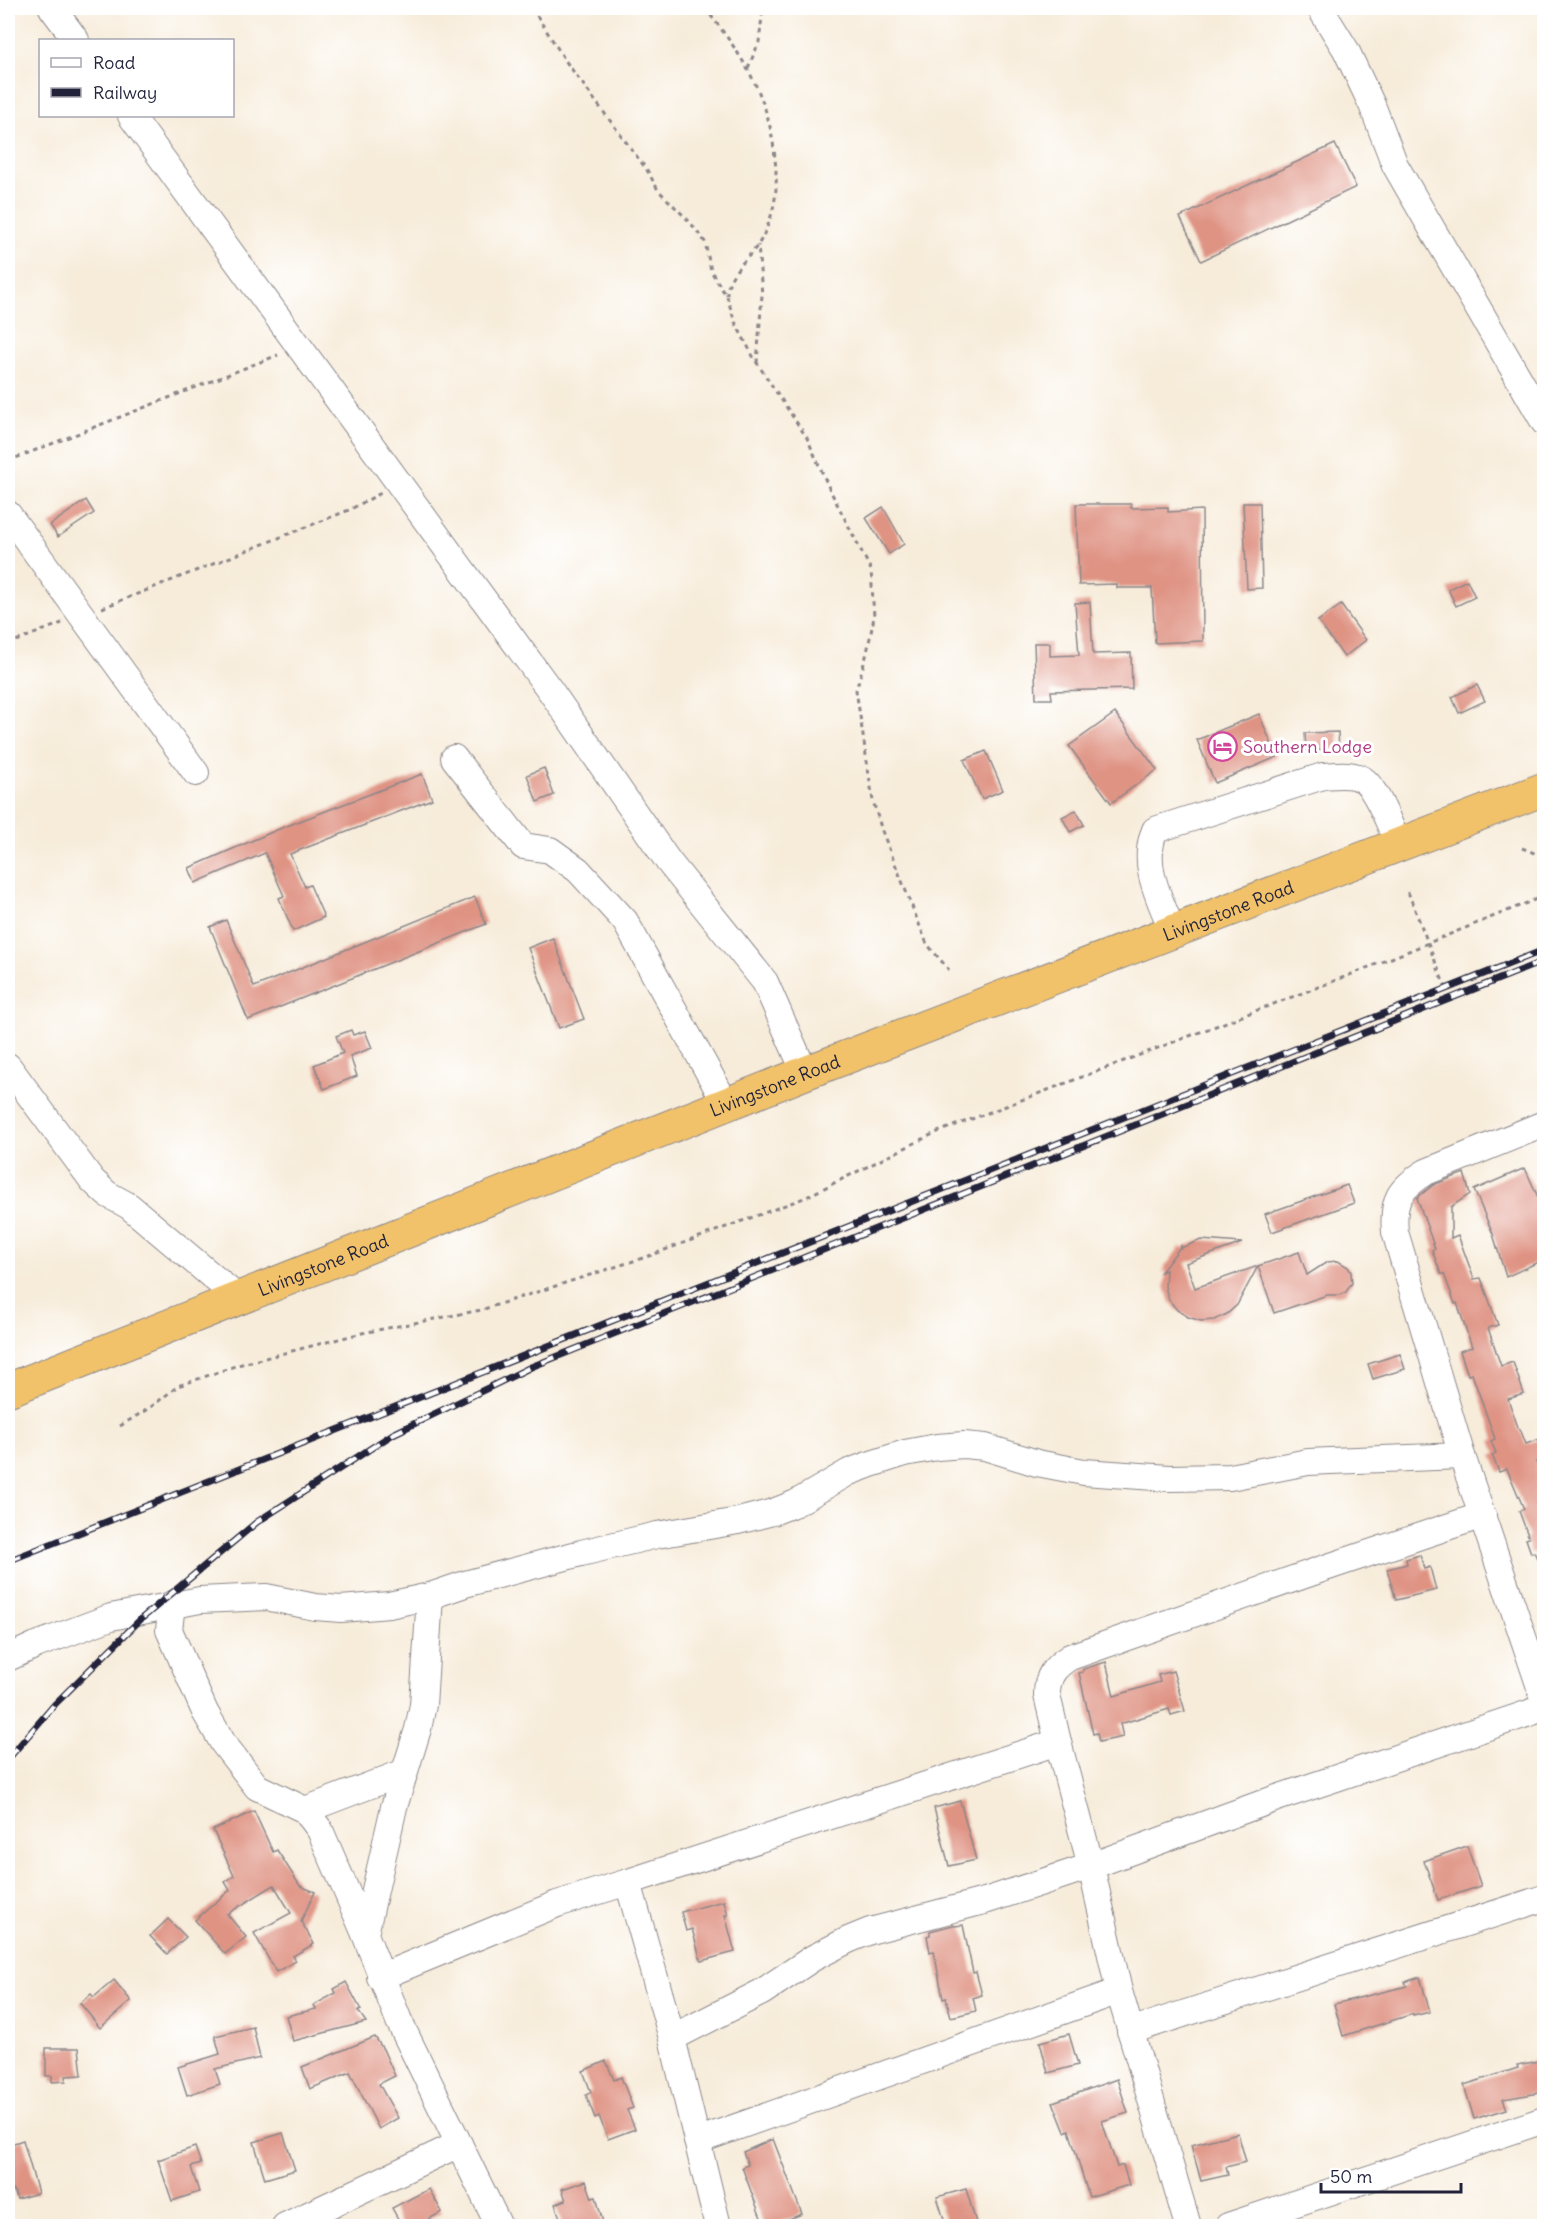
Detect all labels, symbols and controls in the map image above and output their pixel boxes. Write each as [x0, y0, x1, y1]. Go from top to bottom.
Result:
legend [39, 39, 234, 117]
text: Road [93, 51, 136, 74]
text: Railway [93, 81, 157, 104]
hotel icon: Southern Lodge [1206, 730, 1238, 762]
place label: Southern Lodge [1243, 735, 1372, 758]
street label: Livingstone Road [1159, 875, 1297, 946]
street label: Livingstone Road [706, 1049, 843, 1121]
street label: Livingstone Road [255, 1228, 392, 1301]
scale bar [1321, 2156, 1460, 2194]
text: 50 m [1330, 2165, 1372, 2188]

